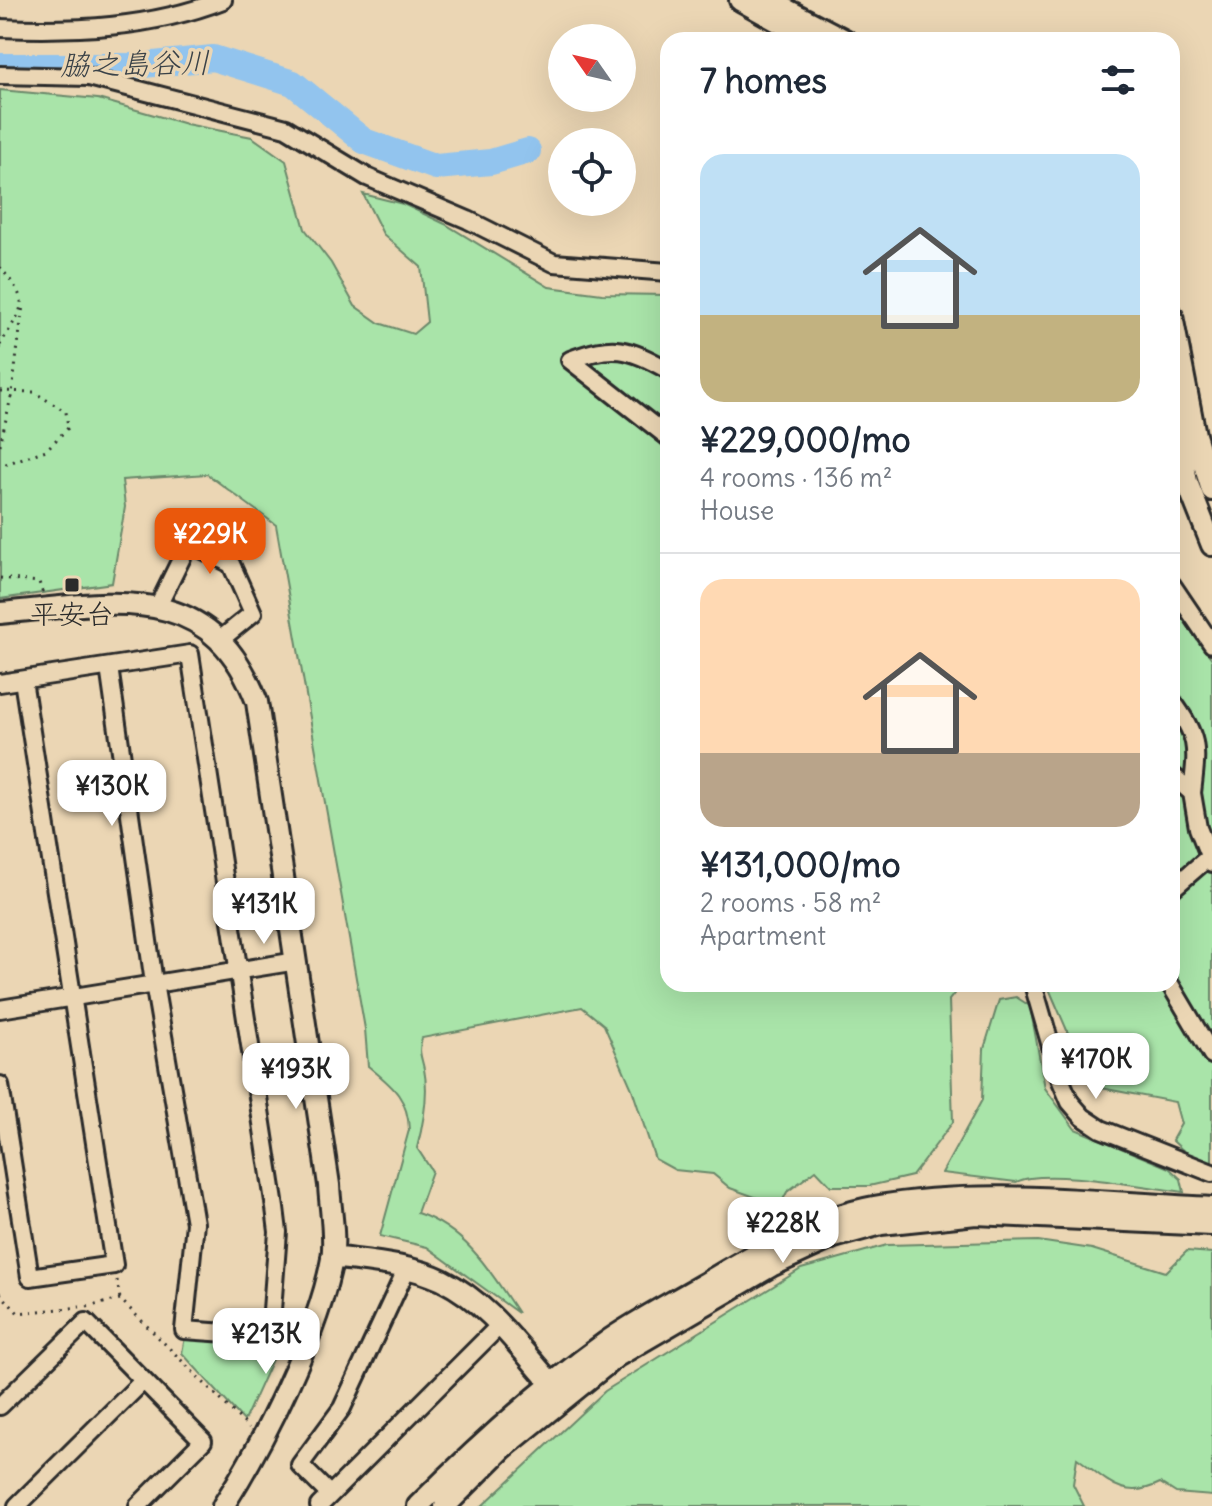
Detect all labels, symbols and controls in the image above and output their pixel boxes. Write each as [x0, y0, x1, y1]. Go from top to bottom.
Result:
north arrow [548, 24, 636, 112]
map controls [548, 24, 636, 216]
water label: 脇之島谷川 [60, 43, 210, 83]
icon: filters [1096, 58, 1140, 102]
text: 7 homes [700, 59, 827, 102]
button: locate [548, 128, 636, 216]
icon: home [848, 206, 992, 350]
text: ¥229,000/mo [700, 418, 911, 461]
text: 4 rooms · 136 m² [700, 461, 892, 494]
text: House [700, 494, 774, 527]
pin: ¥229K [154, 508, 266, 576]
text: ¥229K [173, 517, 247, 550]
marker: 平安台 [63, 576, 81, 594]
place label: 平安台 [30, 596, 114, 632]
icon: home [848, 631, 992, 775]
pin: ¥130K [56, 760, 168, 828]
text: ¥130K [75, 769, 149, 802]
text: ¥131,000/mo [700, 843, 901, 886]
pin: ¥131K [208, 878, 320, 946]
text: 2 rooms · 58 m² [700, 886, 881, 919]
text: ¥131K [231, 887, 297, 920]
text: Apartment [700, 919, 826, 952]
pin: ¥170K [1040, 1033, 1152, 1101]
text: ¥170K [1060, 1042, 1132, 1075]
pin: ¥193K [240, 1043, 352, 1111]
text: ¥193K [260, 1052, 332, 1085]
pin: ¥228K [727, 1197, 839, 1265]
text: ¥228K [746, 1206, 820, 1239]
pin: ¥213K [210, 1308, 322, 1376]
text: ¥213K [231, 1317, 301, 1350]

